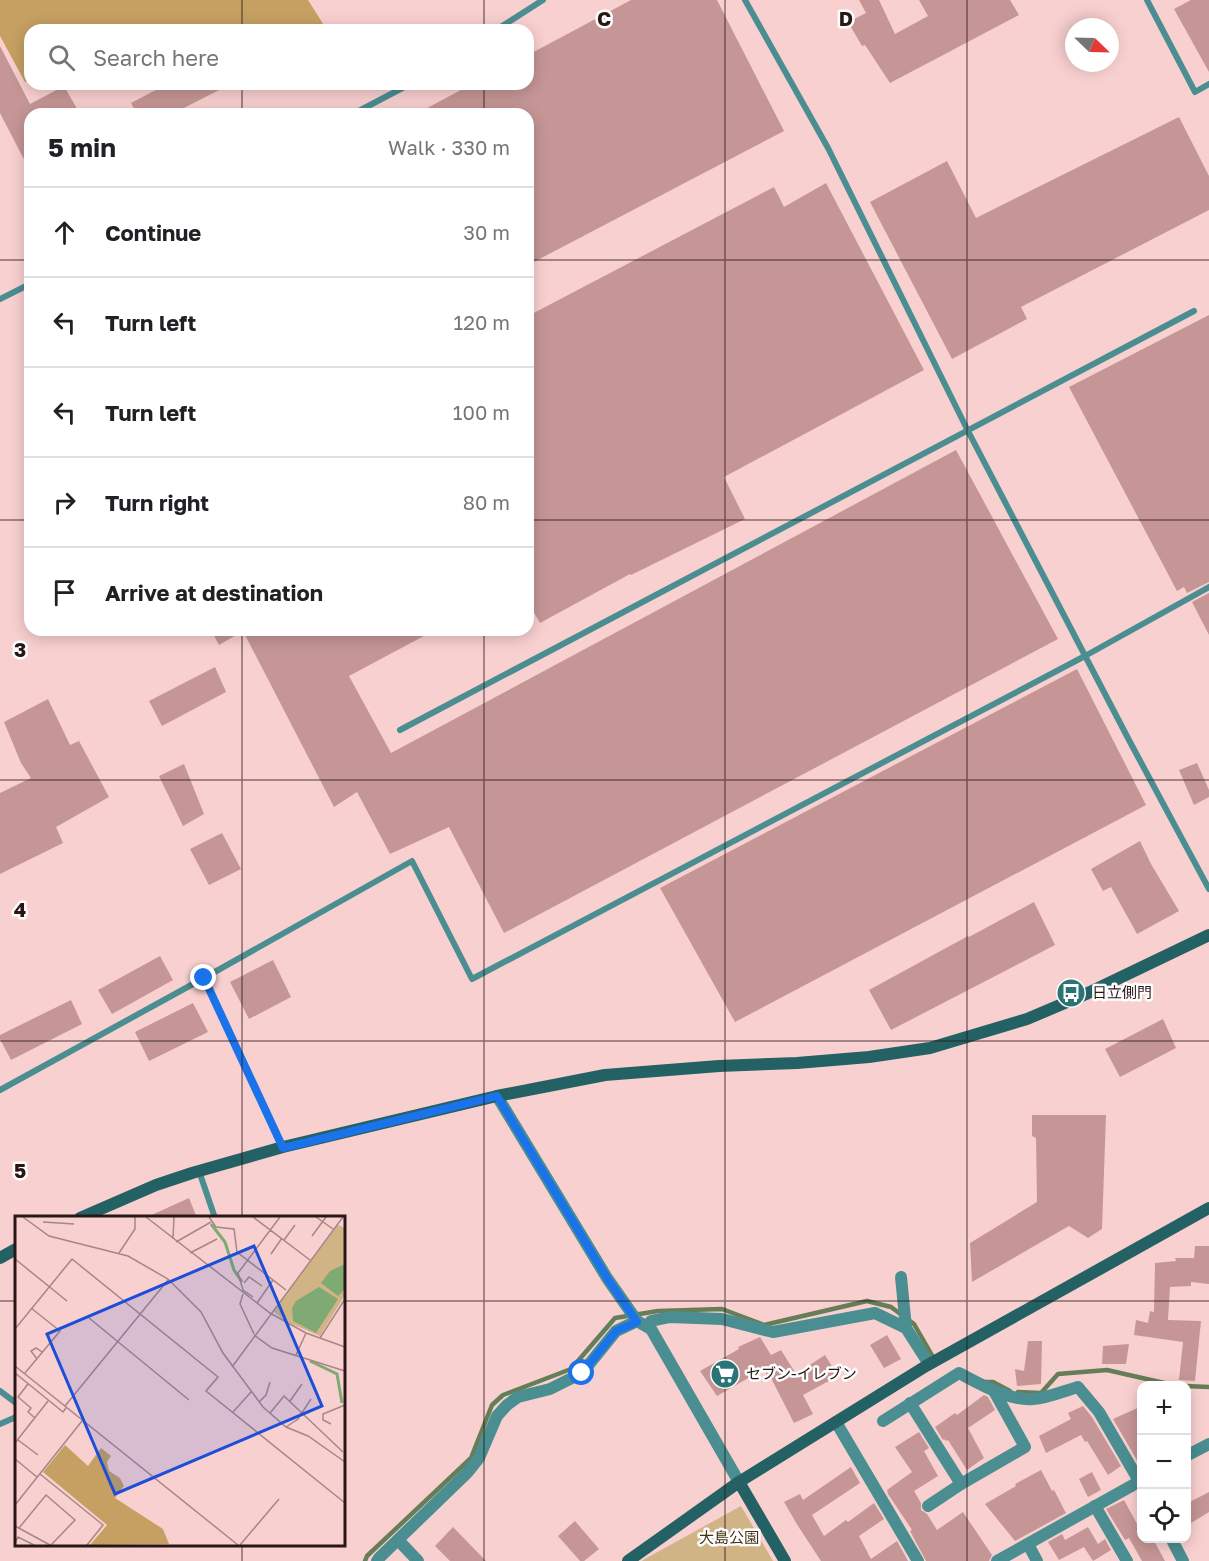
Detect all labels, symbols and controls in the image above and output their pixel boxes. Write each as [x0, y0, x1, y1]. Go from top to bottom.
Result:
text: C [597, 6, 611, 30]
text: D [839, 6, 853, 30]
north arrow [1065, 18, 1119, 72]
search box [24, 24, 534, 90]
icon: search [45, 41, 78, 74]
text: Search here [93, 44, 219, 71]
text: 5 min [48, 132, 116, 163]
text: Walk · 330 m [388, 135, 510, 159]
icon: ahead [48, 216, 81, 249]
text: Continue [105, 219, 201, 246]
text: 30 m [463, 220, 510, 244]
icon: left [48, 306, 81, 339]
text: Turn left [105, 309, 196, 336]
text: 120 m [454, 310, 510, 334]
icon: left [48, 396, 81, 429]
text: Turn left [105, 399, 196, 426]
text: 100 m [453, 400, 510, 424]
icon: right [48, 486, 81, 519]
text: Turn right [105, 489, 209, 516]
text: 80 m [463, 490, 510, 514]
icon: arrive [48, 576, 81, 609]
text: Arrive at destination [105, 579, 323, 606]
text: 3 [14, 637, 26, 661]
text: 4 [14, 897, 26, 921]
route end [190, 964, 216, 990]
bus stop icon: 日立側門 [1055, 977, 1087, 1009]
place label: 日立側門 [1092, 983, 1152, 1001]
text: 5 [14, 1158, 26, 1182]
inset map [15, 1216, 345, 1546]
supermarket icon: セブン-イレブン [709, 1358, 741, 1390]
route start [568, 1359, 594, 1385]
place label: セブン-イレブン [746, 1364, 857, 1382]
map controls [1137, 1381, 1191, 1543]
button: + [1137, 1381, 1191, 1435]
button: − [1137, 1435, 1191, 1489]
button: locate [1137, 1489, 1191, 1543]
park label: 大島公園 [699, 1528, 759, 1546]

